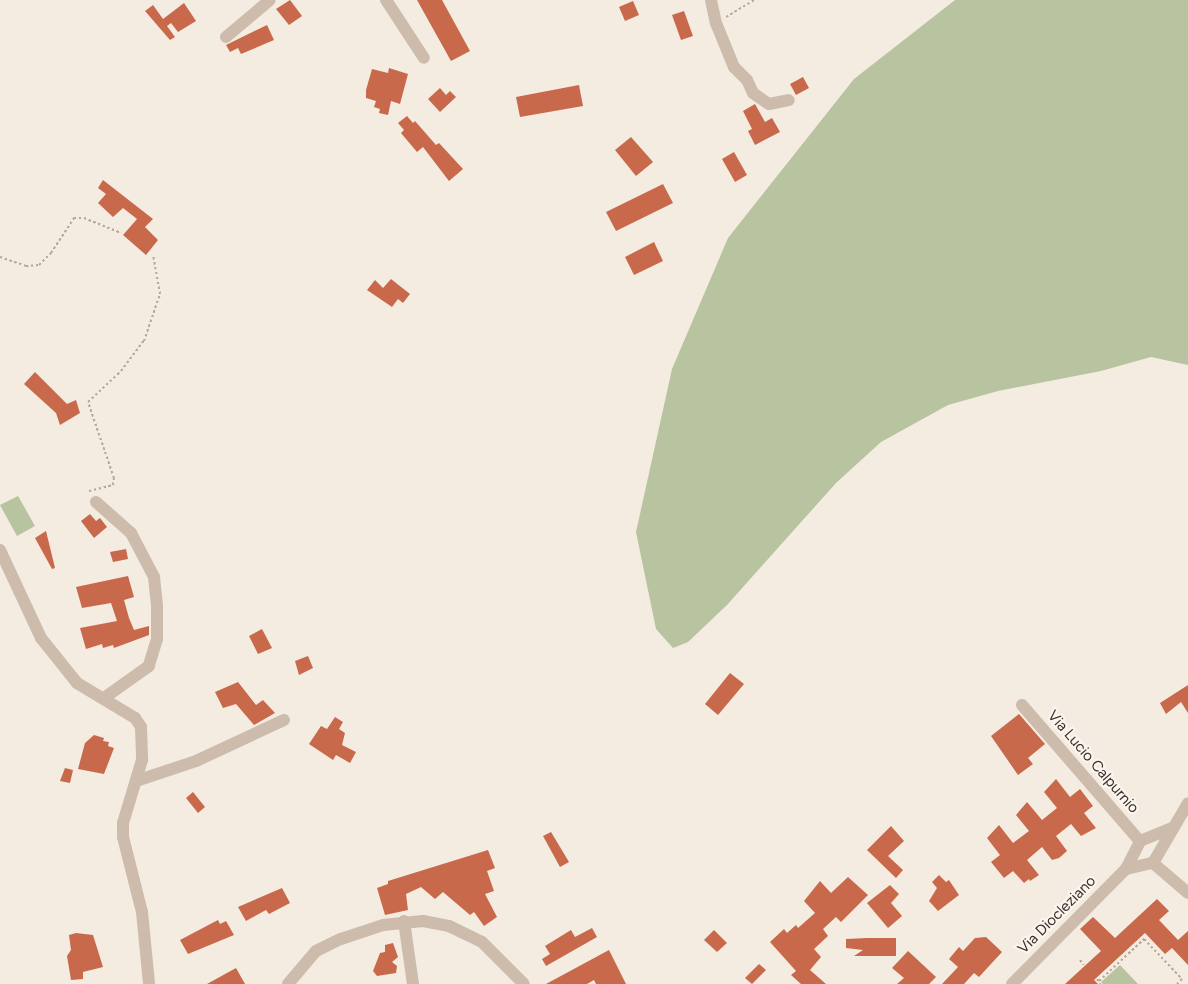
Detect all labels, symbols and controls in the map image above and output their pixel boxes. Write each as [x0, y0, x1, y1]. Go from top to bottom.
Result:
street label: Via Lucio Calpurnio [1044, 707, 1142, 817]
street label: Via Diocleziano [1014, 872, 1100, 958]

